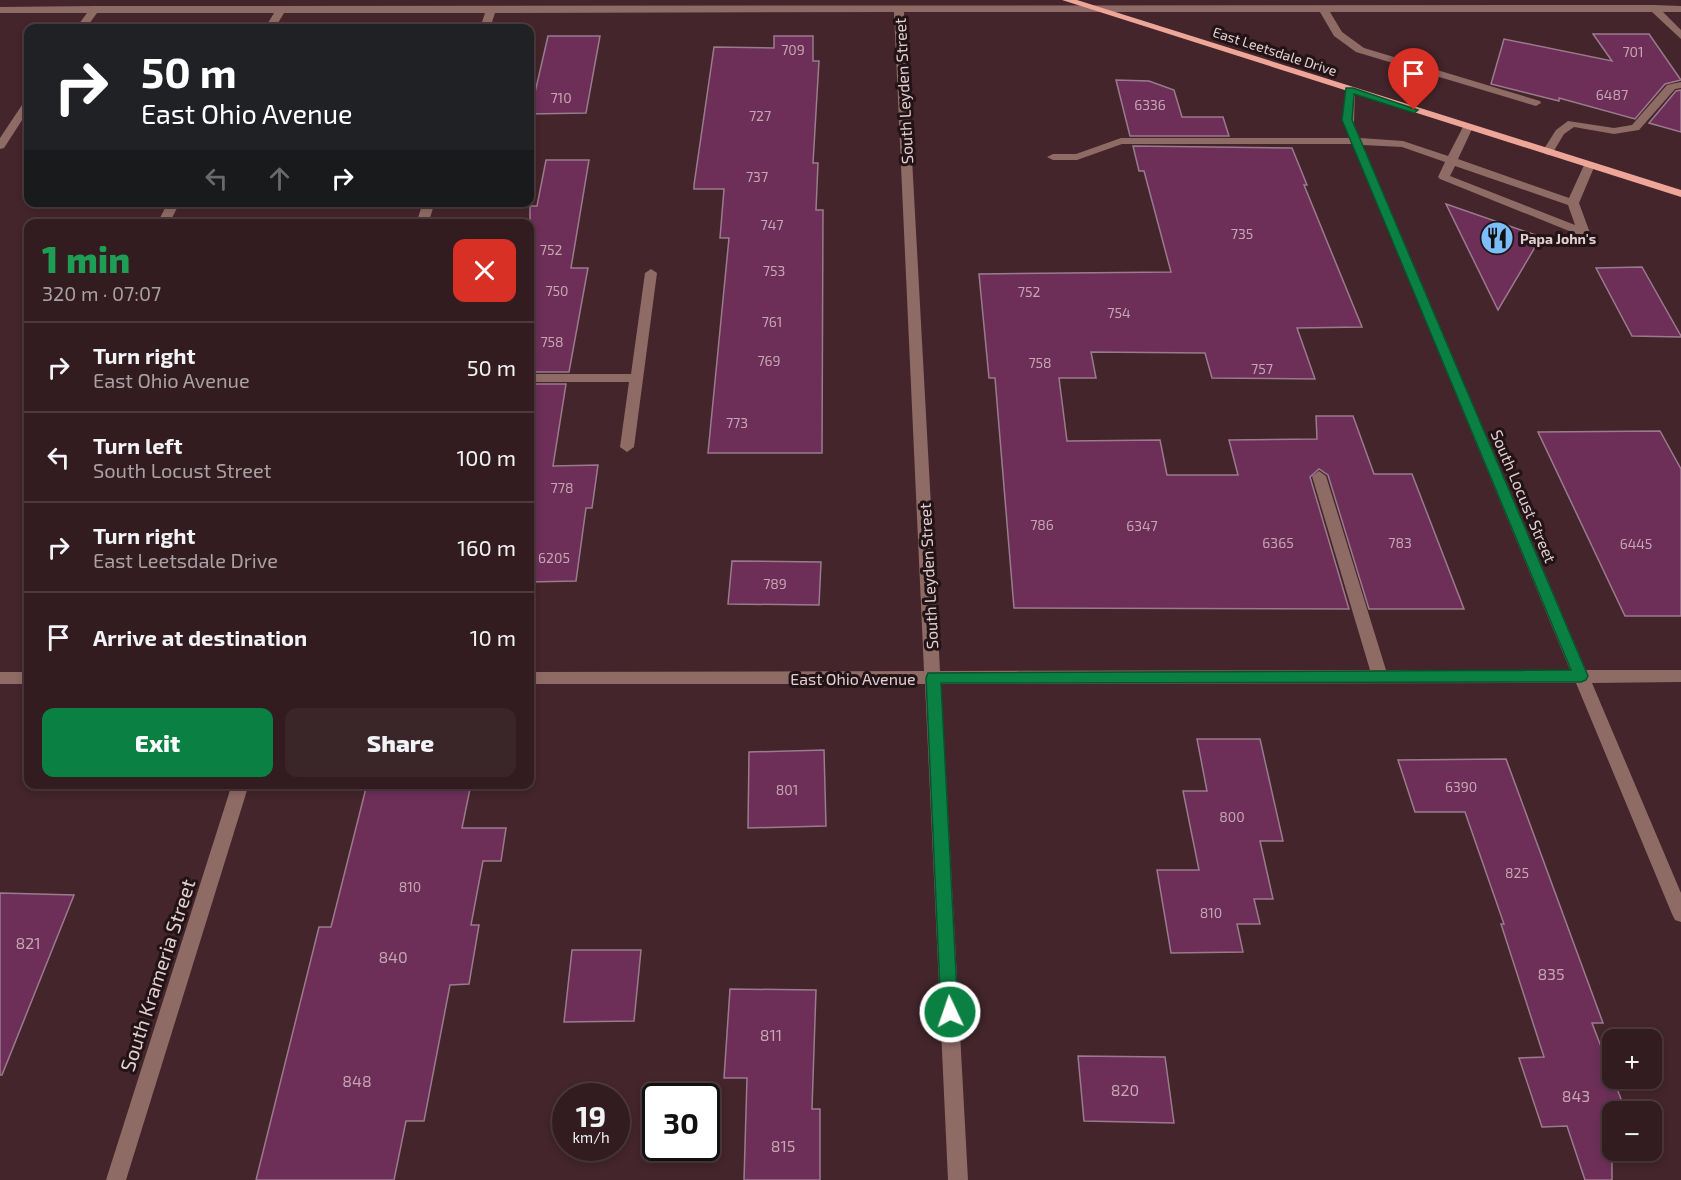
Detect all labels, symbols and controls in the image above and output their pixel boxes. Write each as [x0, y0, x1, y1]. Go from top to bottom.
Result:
street label: South Leyden Street [890, 17, 916, 165]
street label: East Leetsdale Drive [1211, 23, 1339, 79]
house number: 709 [781, 41, 805, 58]
house number: 701 [1622, 43, 1644, 60]
text: 50 m [141, 46, 237, 96]
icon: right [42, 48, 120, 126]
pin [1388, 48, 1439, 110]
icon: arrive [1397, 57, 1430, 90]
house number: 6487 [1596, 86, 1628, 103]
house number: 710 [550, 89, 572, 106]
house number: 6336 [1134, 96, 1166, 113]
text: East Ohio Avenue [141, 97, 353, 129]
house number: 727 [749, 107, 771, 124]
icon: left [200, 162, 233, 195]
icon: ahead [263, 162, 296, 195]
icon: right [326, 162, 359, 195]
house number: 737 [746, 168, 768, 185]
house number: 747 [761, 216, 783, 233]
restaurant icon: Papa John's [1479, 220, 1515, 256]
house number: 735 [1231, 225, 1253, 242]
place label: Papa John's [1520, 230, 1596, 247]
text: 1 min [42, 237, 130, 280]
button: close [453, 239, 516, 302]
house number: 752 [540, 241, 562, 258]
house number: 753 [763, 262, 785, 279]
text: 320 m · 07:07 [42, 281, 161, 305]
house number: 750 [545, 282, 569, 299]
house number: 752 [1018, 283, 1040, 300]
house number: 754 [1107, 304, 1131, 321]
house number: 761 [762, 313, 782, 330]
house number: 758 [540, 333, 564, 350]
text: Turn right [93, 342, 195, 368]
icon: right [42, 351, 75, 384]
house number: 769 [757, 352, 781, 369]
text: 50 m [467, 354, 516, 380]
house number: 758 [1028, 354, 1052, 371]
house number: 757 [1251, 360, 1273, 377]
text: East Ohio Avenue [93, 368, 250, 392]
house number: 773 [726, 414, 748, 431]
street label: South Locust Street [1487, 427, 1561, 565]
text: Turn left [93, 432, 182, 458]
icon: left [42, 441, 75, 474]
text: 100 m [457, 444, 516, 470]
text: South Locust Street [93, 458, 271, 482]
house number: 778 [551, 479, 573, 496]
street label: South Leyden Street [915, 502, 941, 650]
house number: 786 [1030, 516, 1054, 533]
house number: 6347 [1126, 517, 1158, 534]
text: Turn right [93, 522, 195, 548]
icon: right [42, 531, 75, 564]
text: 160 m [457, 534, 516, 560]
house number: 6365 [1262, 534, 1294, 551]
house number: 783 [1388, 534, 1412, 551]
house number: 6445 [1620, 535, 1652, 552]
text: East Leetsdale Drive [93, 548, 278, 572]
house number: 6205 [538, 549, 570, 566]
house number: 789 [763, 575, 787, 592]
icon: arrive [42, 621, 75, 654]
text: Arrive at destination [93, 624, 307, 650]
text: 10 m [470, 624, 516, 650]
street label: East Ohio Avenue [790, 669, 916, 688]
button: Exit [42, 708, 273, 777]
button: Share [285, 708, 516, 777]
house number: 6390 [1445, 778, 1477, 795]
house number: 801 [776, 781, 798, 798]
house number: 800 [1219, 808, 1245, 825]
house number: 825 [1505, 864, 1529, 881]
street label: South Krameria Street [115, 875, 200, 1074]
house number: 810 [399, 878, 421, 895]
house number: 810 [1200, 904, 1222, 921]
house number: 821 [15, 933, 41, 952]
house number: 840 [378, 947, 408, 966]
house number: 835 [1537, 964, 1565, 983]
position arrow [918, 980, 982, 1044]
house number: 811 [760, 1025, 782, 1044]
map controls [1602, 1029, 1662, 1161]
button: + [1602, 1029, 1662, 1089]
house number: 848 [342, 1071, 372, 1090]
house number: 820 [1111, 1080, 1139, 1099]
speed limit sign: 30 [642, 1083, 720, 1161]
house number: 843 [1562, 1086, 1590, 1105]
text: 19 [576, 1097, 606, 1133]
button: − [1602, 1101, 1662, 1161]
text: km/h [572, 1128, 610, 1146]
house number: 815 [771, 1136, 795, 1155]

